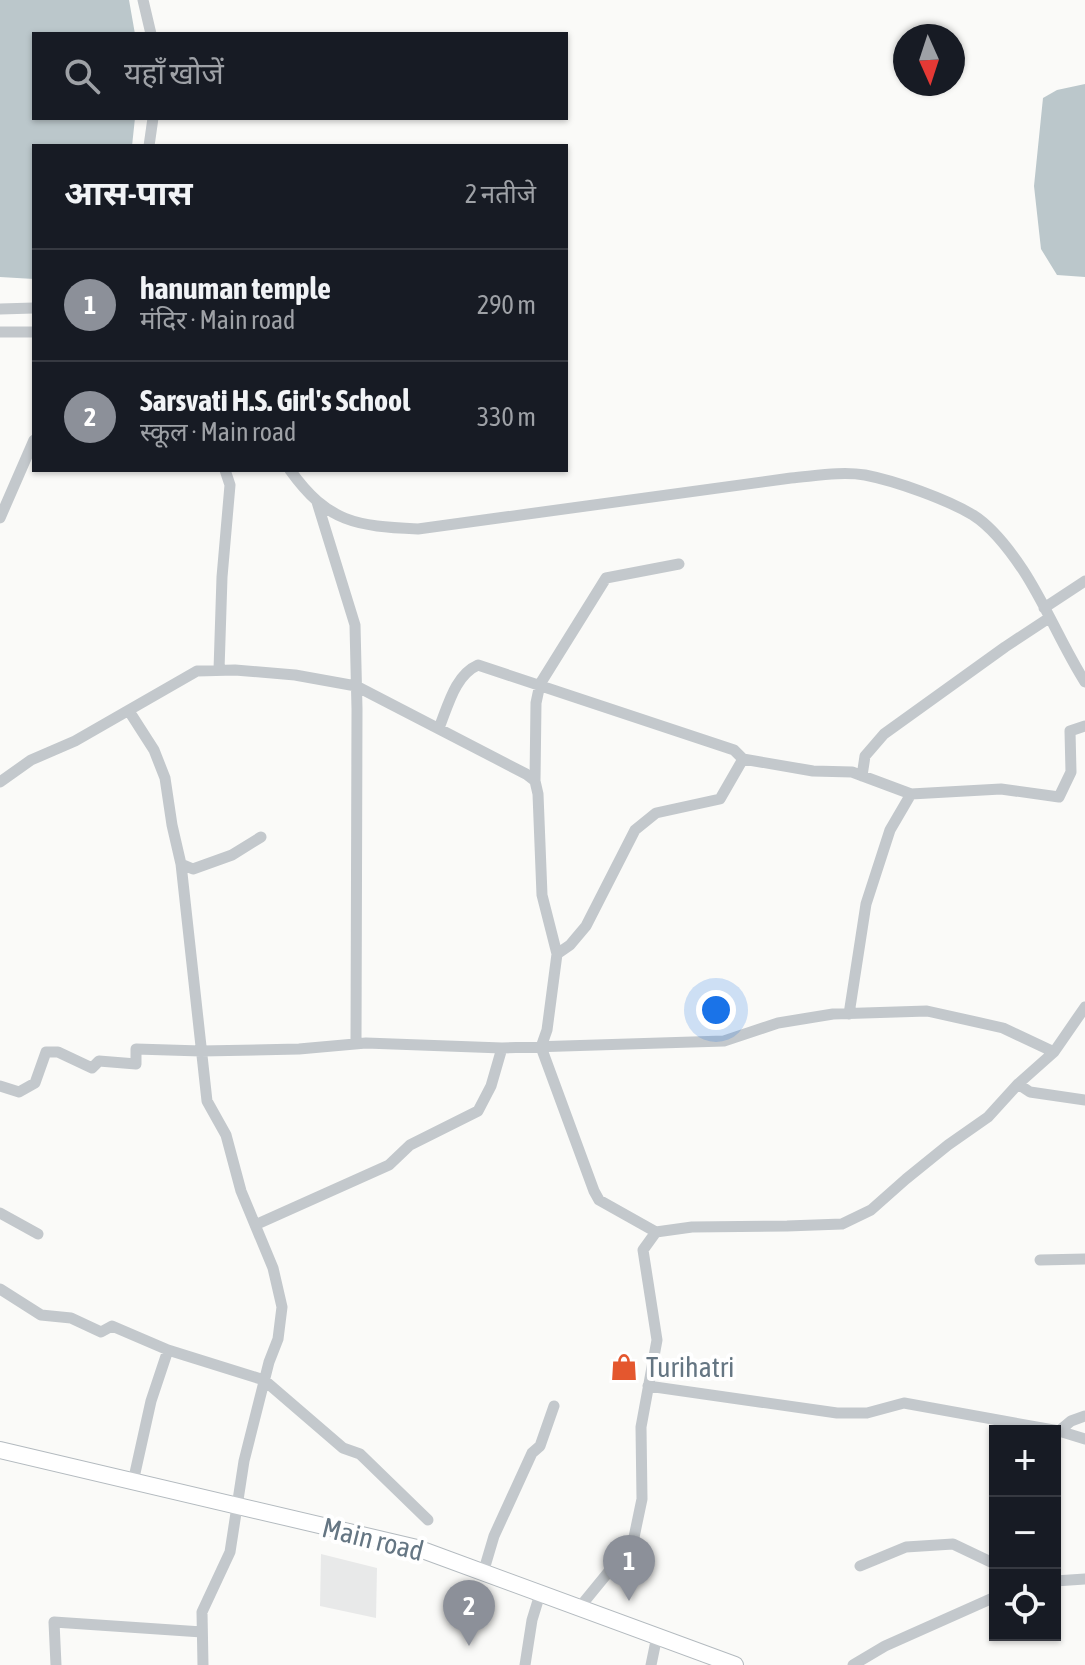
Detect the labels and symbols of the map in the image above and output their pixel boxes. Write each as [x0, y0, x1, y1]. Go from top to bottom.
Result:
north arrow [893, 24, 965, 96]
your location [696, 990, 736, 1030]
place label: Turihatri [646, 1351, 734, 1383]
shop icon: Turihatri [609, 1352, 639, 1382]
street label: Main road [319, 1511, 427, 1567]
pin: 1 [603, 1535, 655, 1601]
pin: 2 [443, 1580, 495, 1646]

